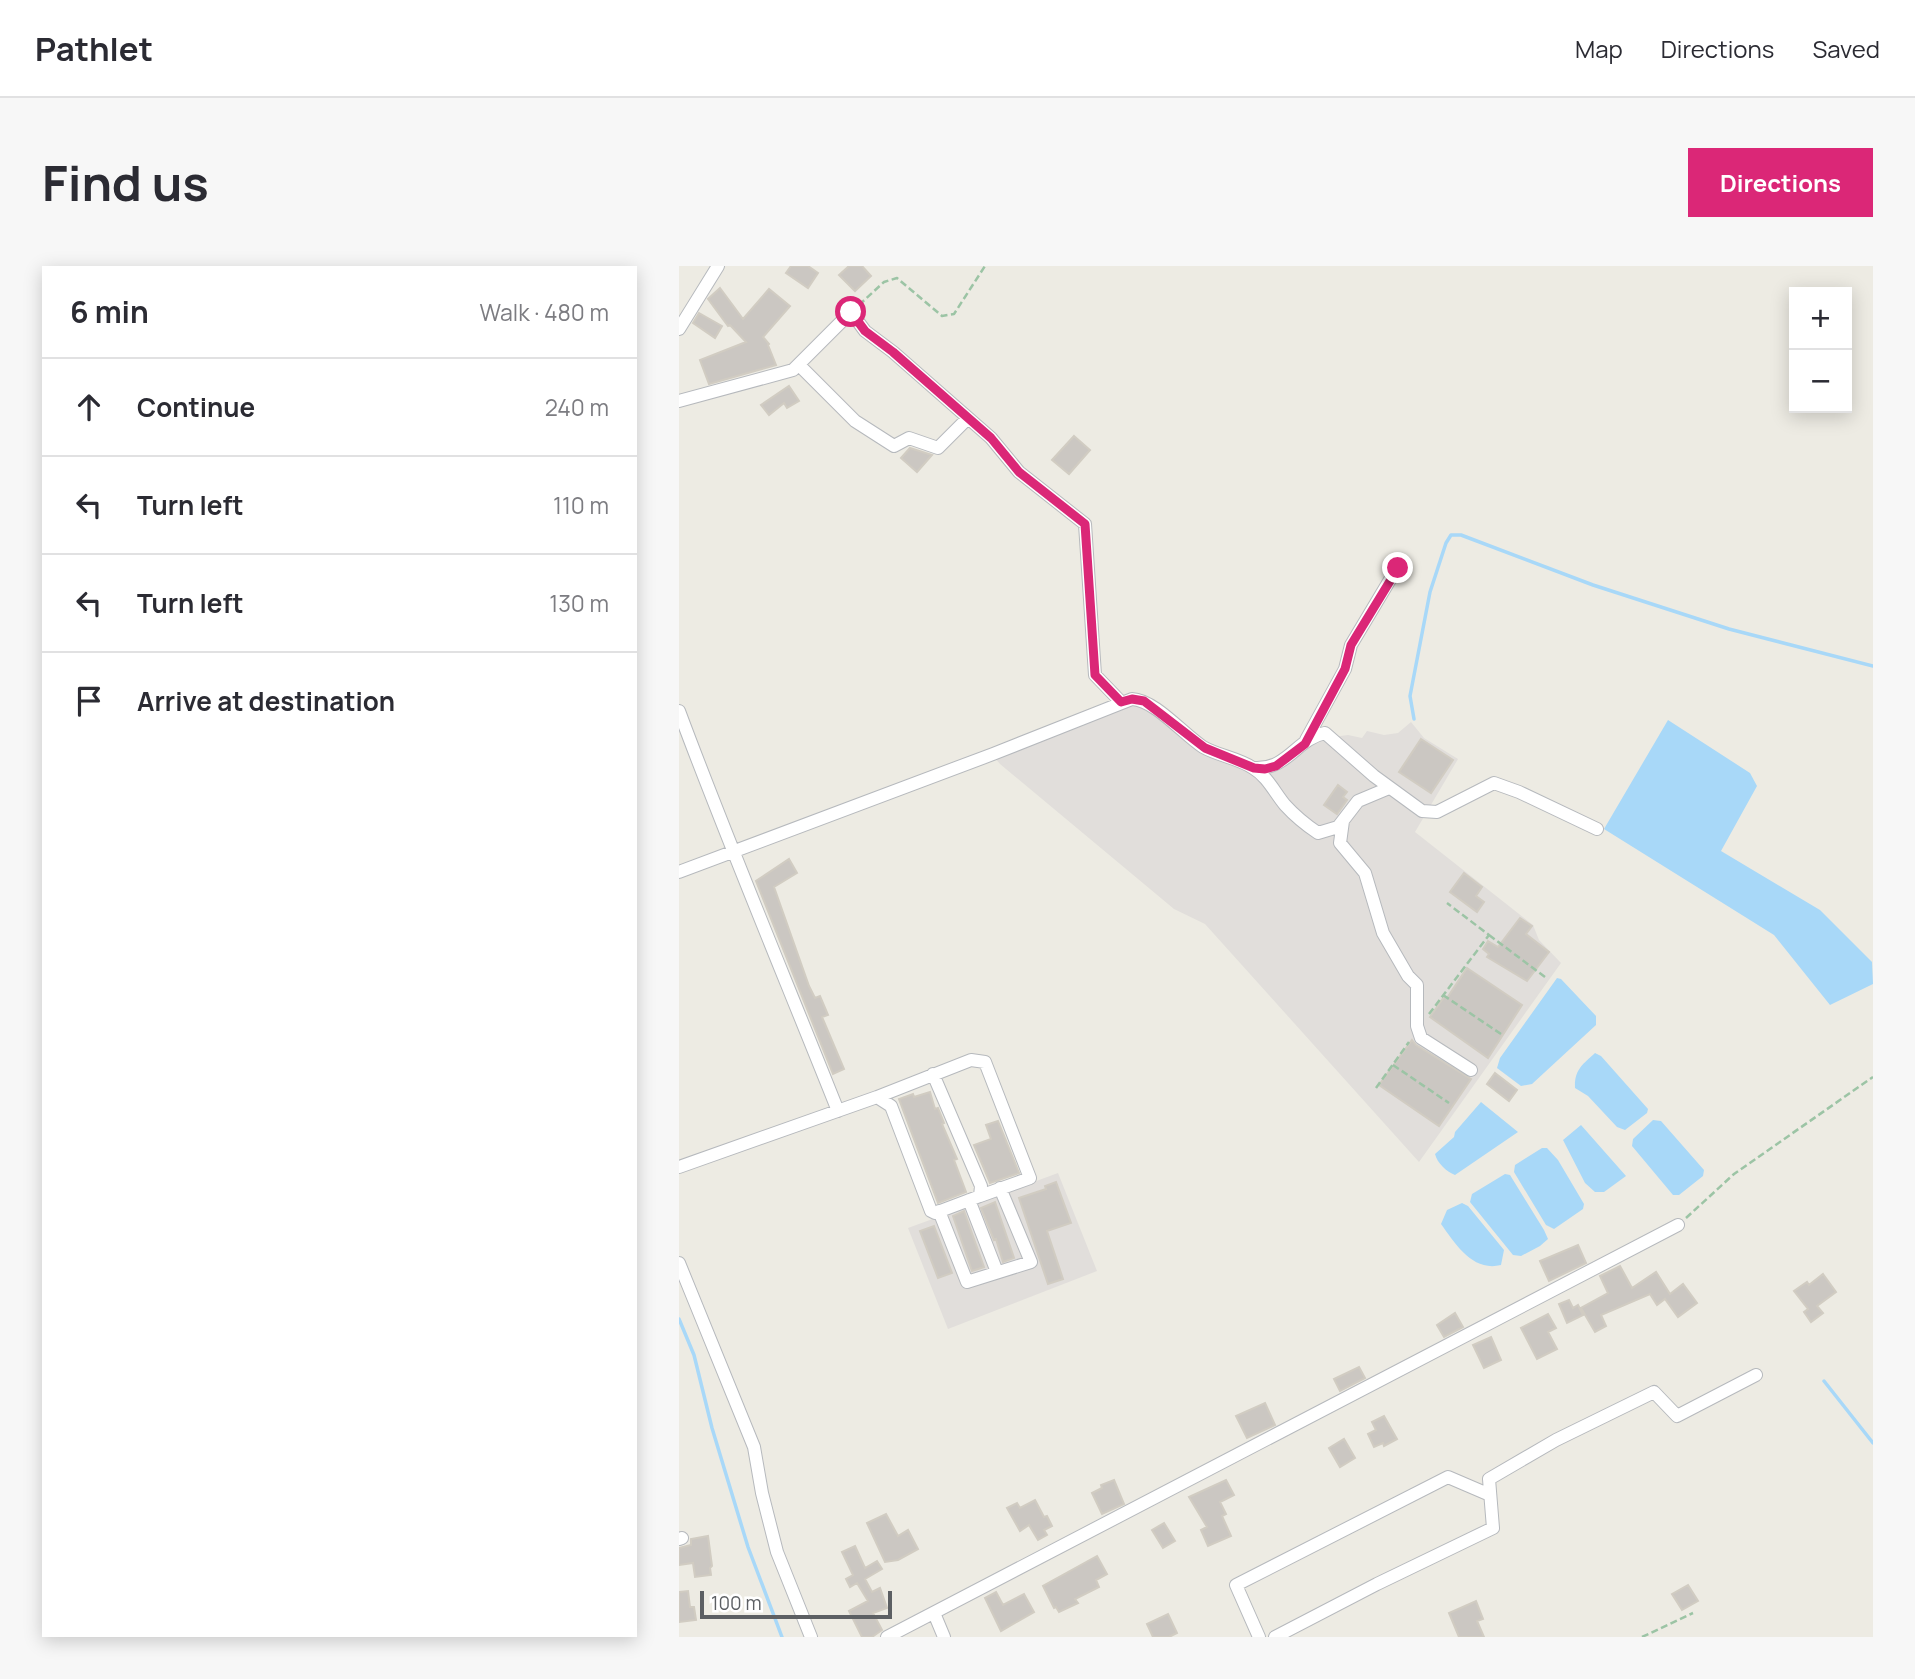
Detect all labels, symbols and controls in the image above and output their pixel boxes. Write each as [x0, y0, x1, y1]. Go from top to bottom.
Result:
text: Pathlet [35, 26, 153, 71]
text: Map [1575, 32, 1623, 65]
text: Directions [1661, 32, 1774, 65]
text: Saved [1812, 32, 1880, 65]
button: Directions [1688, 148, 1873, 217]
text: Find us [42, 149, 209, 216]
map controls [1789, 287, 1852, 413]
button: + [1789, 287, 1852, 350]
text: 6 min [70, 291, 149, 332]
text: Walk · 480 m [480, 296, 609, 328]
route start [835, 296, 866, 327]
button: − [1789, 350, 1852, 413]
icon: ahead [70, 388, 108, 426]
text: Continue [137, 389, 255, 425]
text: 240 m [545, 391, 609, 423]
icon: left [70, 486, 108, 524]
text: Turn left [137, 487, 244, 523]
text: 110 m [553, 489, 609, 521]
route end [1382, 552, 1413, 583]
icon: left [70, 584, 108, 622]
text: Turn left [137, 585, 244, 621]
text: 130 m [549, 587, 609, 619]
icon: arrive [70, 682, 108, 720]
text: Arrive at destination [137, 683, 395, 719]
scale bar [700, 1588, 893, 1620]
text: 100 m [711, 1590, 762, 1616]

